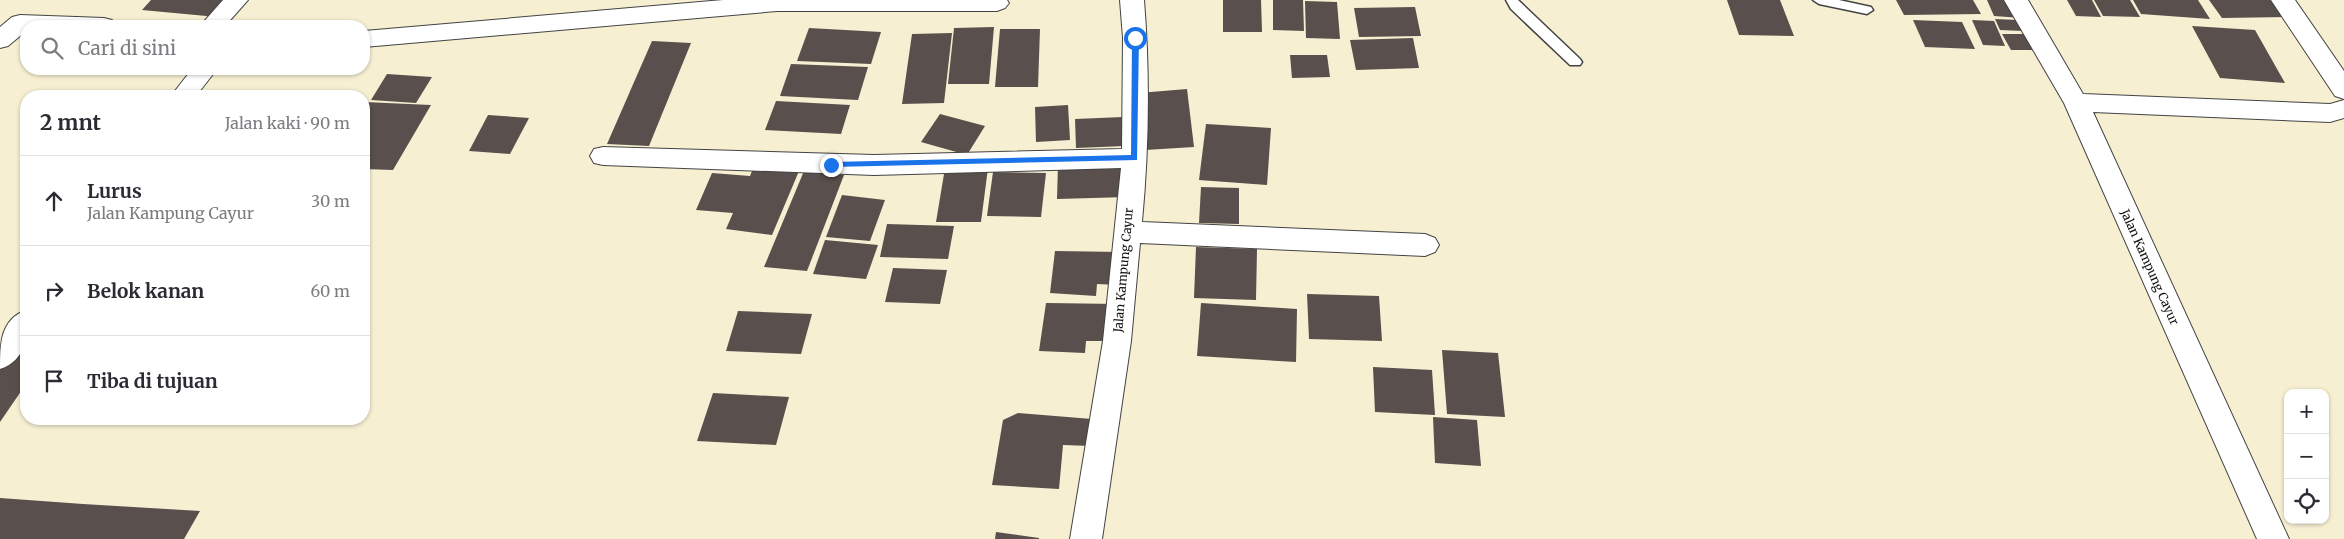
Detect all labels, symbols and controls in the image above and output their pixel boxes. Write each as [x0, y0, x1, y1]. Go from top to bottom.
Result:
search box [20, 20, 370, 75]
route start [1124, 27, 1147, 50]
icon: search [38, 34, 66, 62]
text: Cari di sini [78, 36, 176, 60]
text: 2 mnt [40, 109, 101, 136]
text: Jalan kaki · 90 m [225, 113, 350, 133]
route end [820, 154, 843, 177]
text: Lurus [87, 179, 142, 203]
icon: ahead [40, 187, 68, 215]
text: 30 m [311, 191, 350, 211]
text: Jalan Kampung Cayur [87, 203, 254, 223]
street label: Jalan Kampung Cayur [1110, 206, 1136, 334]
street label: Jalan Kampung Cayur [2117, 206, 2183, 328]
icon: right [40, 277, 68, 305]
text: Belok kanan [87, 279, 204, 303]
text: 60 m [310, 281, 350, 301]
icon: arrive [40, 367, 68, 395]
text: Tiba di tujuan [87, 369, 218, 393]
map controls [2284, 389, 2329, 524]
button: + [2284, 389, 2329, 434]
button: − [2284, 434, 2329, 479]
button: locate [2284, 479, 2329, 524]

